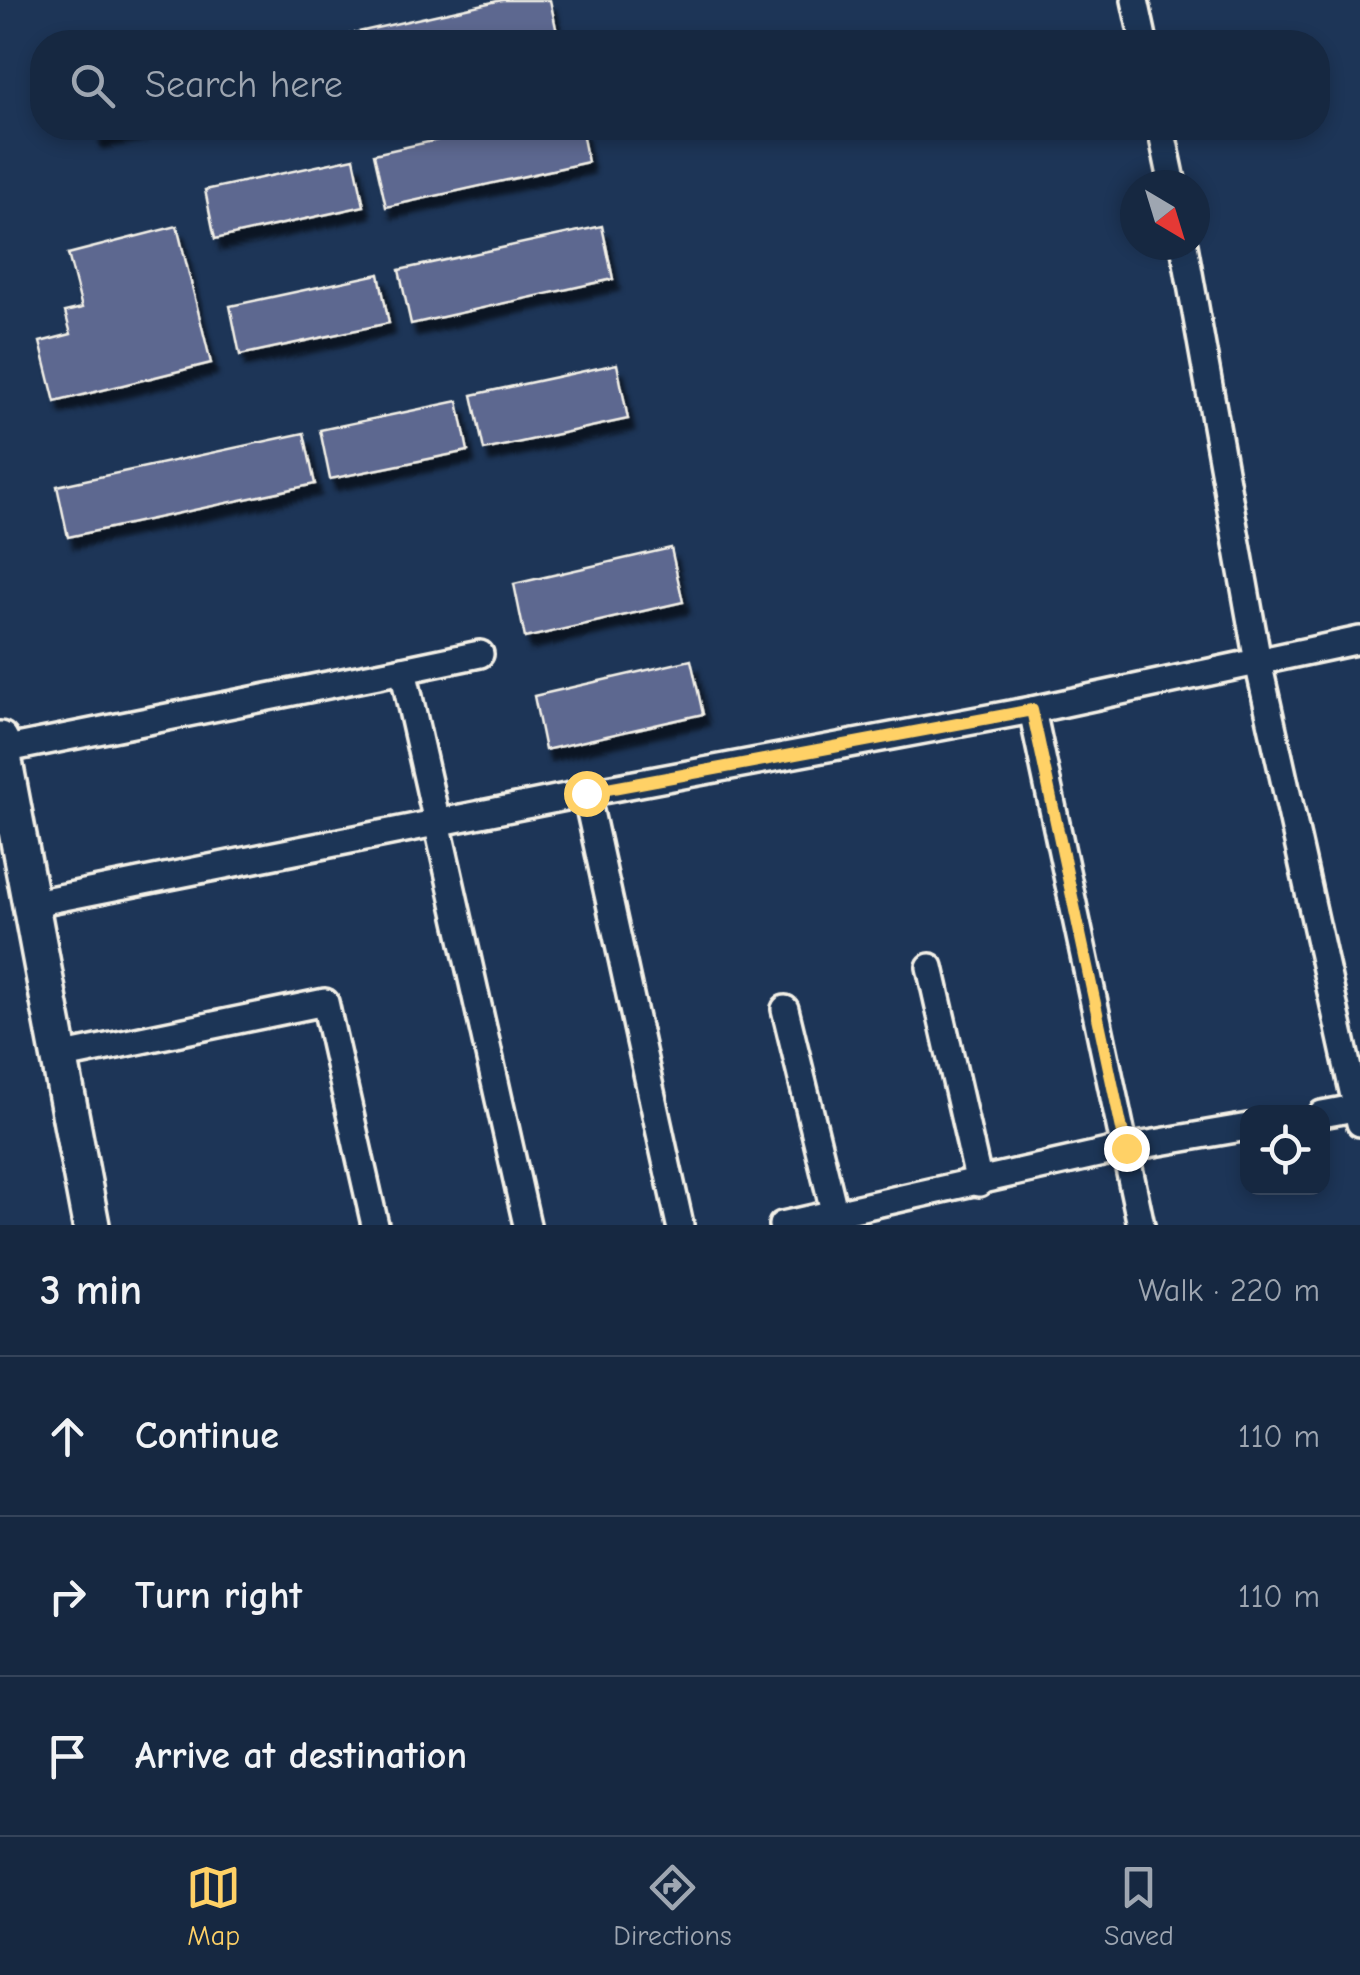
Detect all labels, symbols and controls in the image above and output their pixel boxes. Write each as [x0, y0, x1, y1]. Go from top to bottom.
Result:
search box [30, 30, 1330, 140]
icon: search [65, 58, 120, 113]
text: Search here [145, 63, 343, 107]
north arrow [1120, 170, 1210, 260]
route start [564, 771, 610, 817]
map controls [1240, 1105, 1330, 1195]
button: locate [1240, 1105, 1330, 1195]
route end [1104, 1126, 1150, 1172]
text: 3 min [40, 1266, 142, 1315]
text: Walk · 220 m [1138, 1272, 1320, 1309]
icon: ahead [40, 1409, 95, 1464]
text: Continue [135, 1414, 279, 1458]
text: 110 m [1238, 1418, 1320, 1455]
icon: right [40, 1569, 95, 1624]
text: Turn right [135, 1574, 302, 1618]
text: 110 m [1238, 1578, 1320, 1615]
icon: arrive [40, 1729, 95, 1784]
text: Arrive at destination [135, 1734, 467, 1778]
tab: Map [186, 1860, 241, 1952]
tab: Directions [613, 1860, 732, 1952]
tab: Saved [1104, 1860, 1174, 1952]

